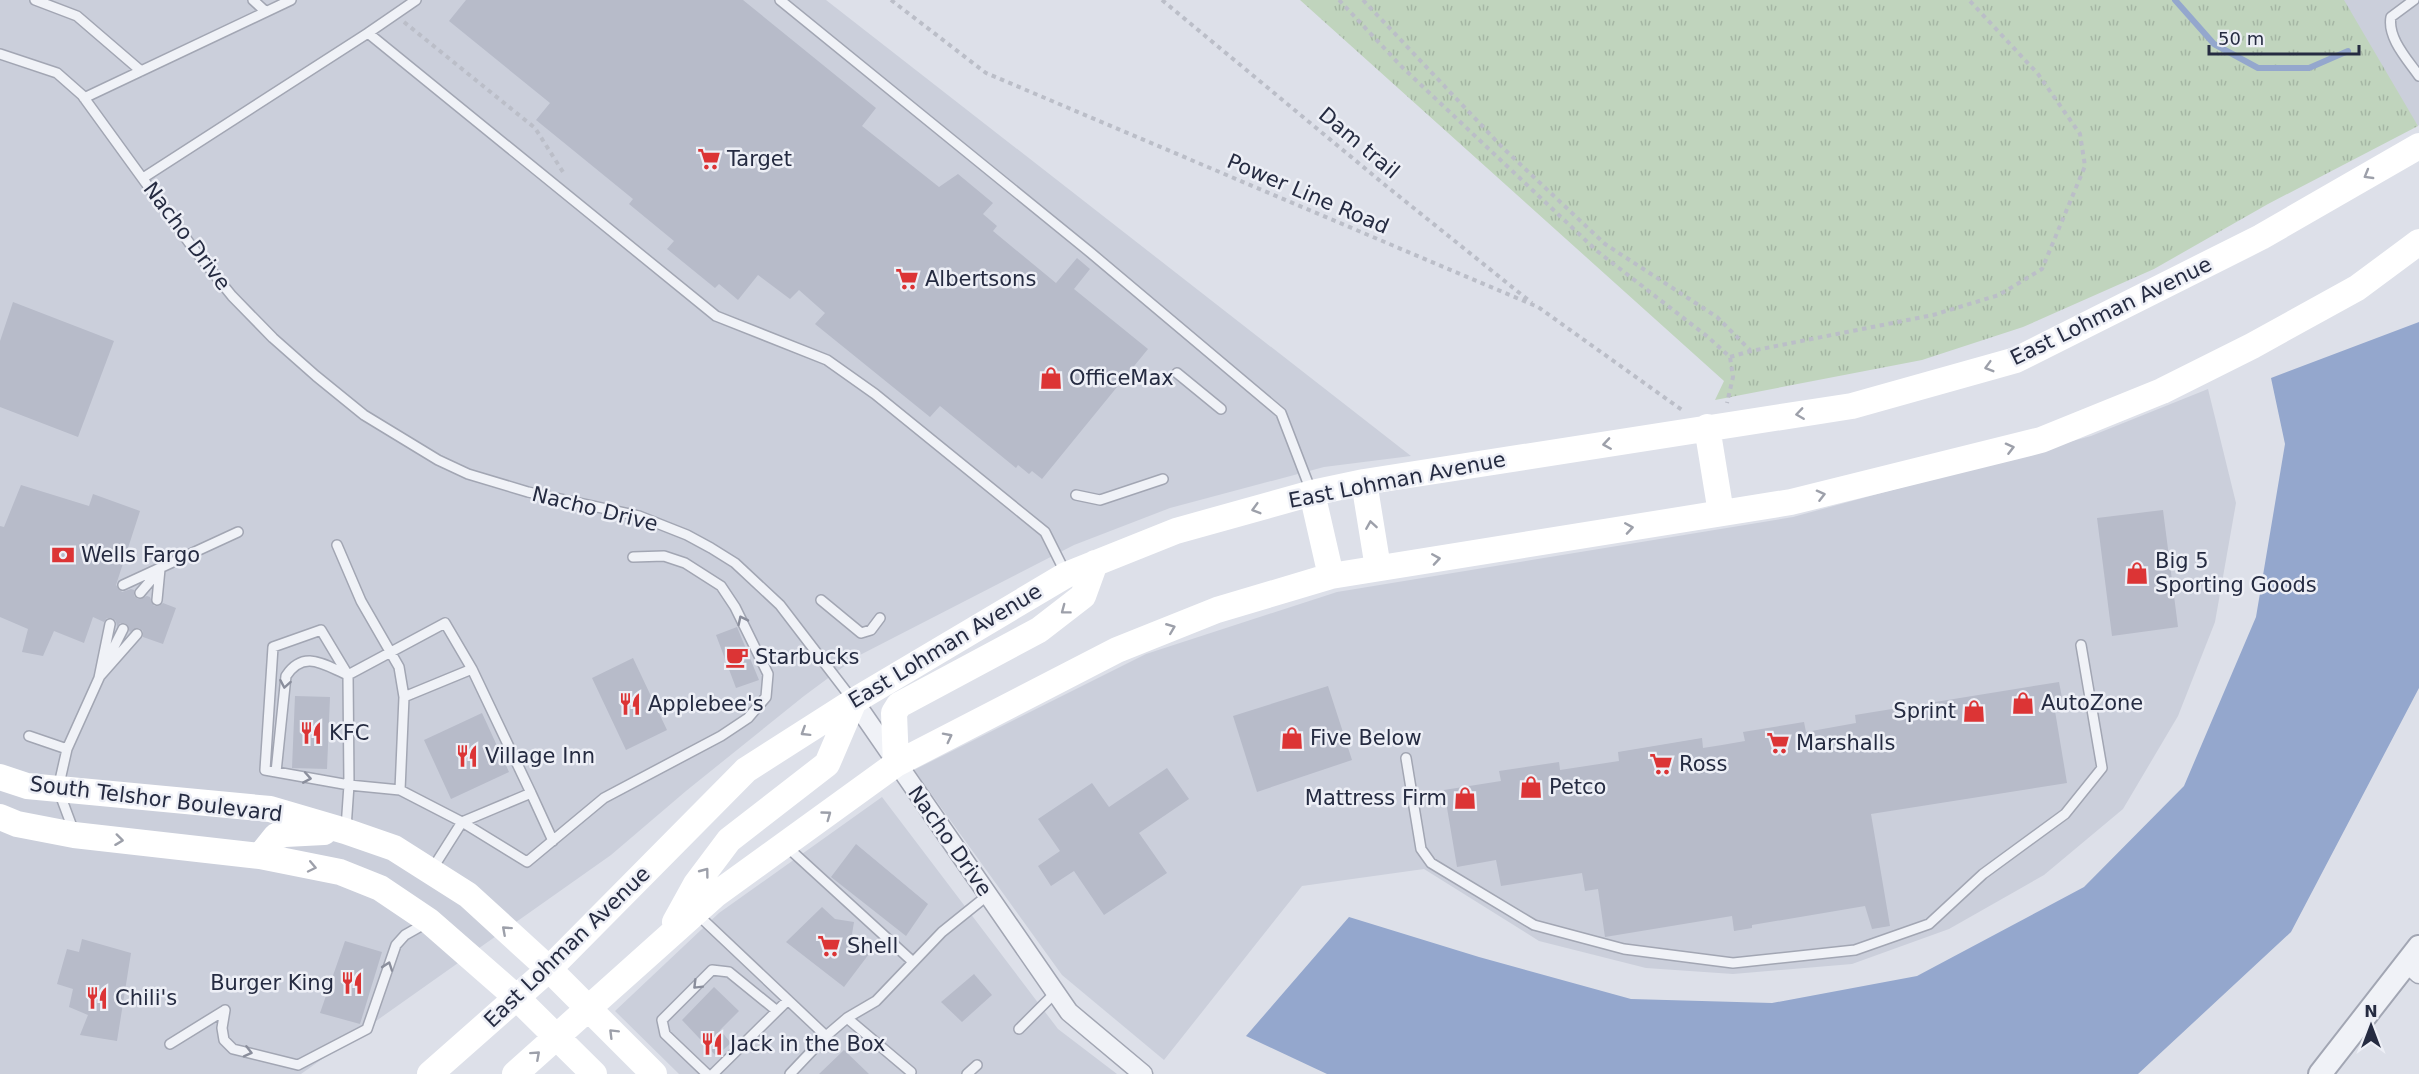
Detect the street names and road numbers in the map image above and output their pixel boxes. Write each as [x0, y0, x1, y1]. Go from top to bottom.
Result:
street label: Dam trail [1314, 102, 1404, 184]
street label: Power Line Road [1224, 149, 1392, 239]
street label: Nacho Drive [139, 177, 235, 295]
street label: East Lohman Avenue [2007, 252, 2215, 370]
street label: East Lohman Avenue [1286, 447, 1508, 513]
street label: Nacho Drive [530, 482, 660, 536]
street label: East Lohman Avenue [844, 579, 1046, 713]
street label: South Telshor Boulevard [28, 772, 284, 826]
street label: Nacho Drive [903, 781, 997, 901]
street label: East Lohman Avenue [479, 862, 655, 1032]

